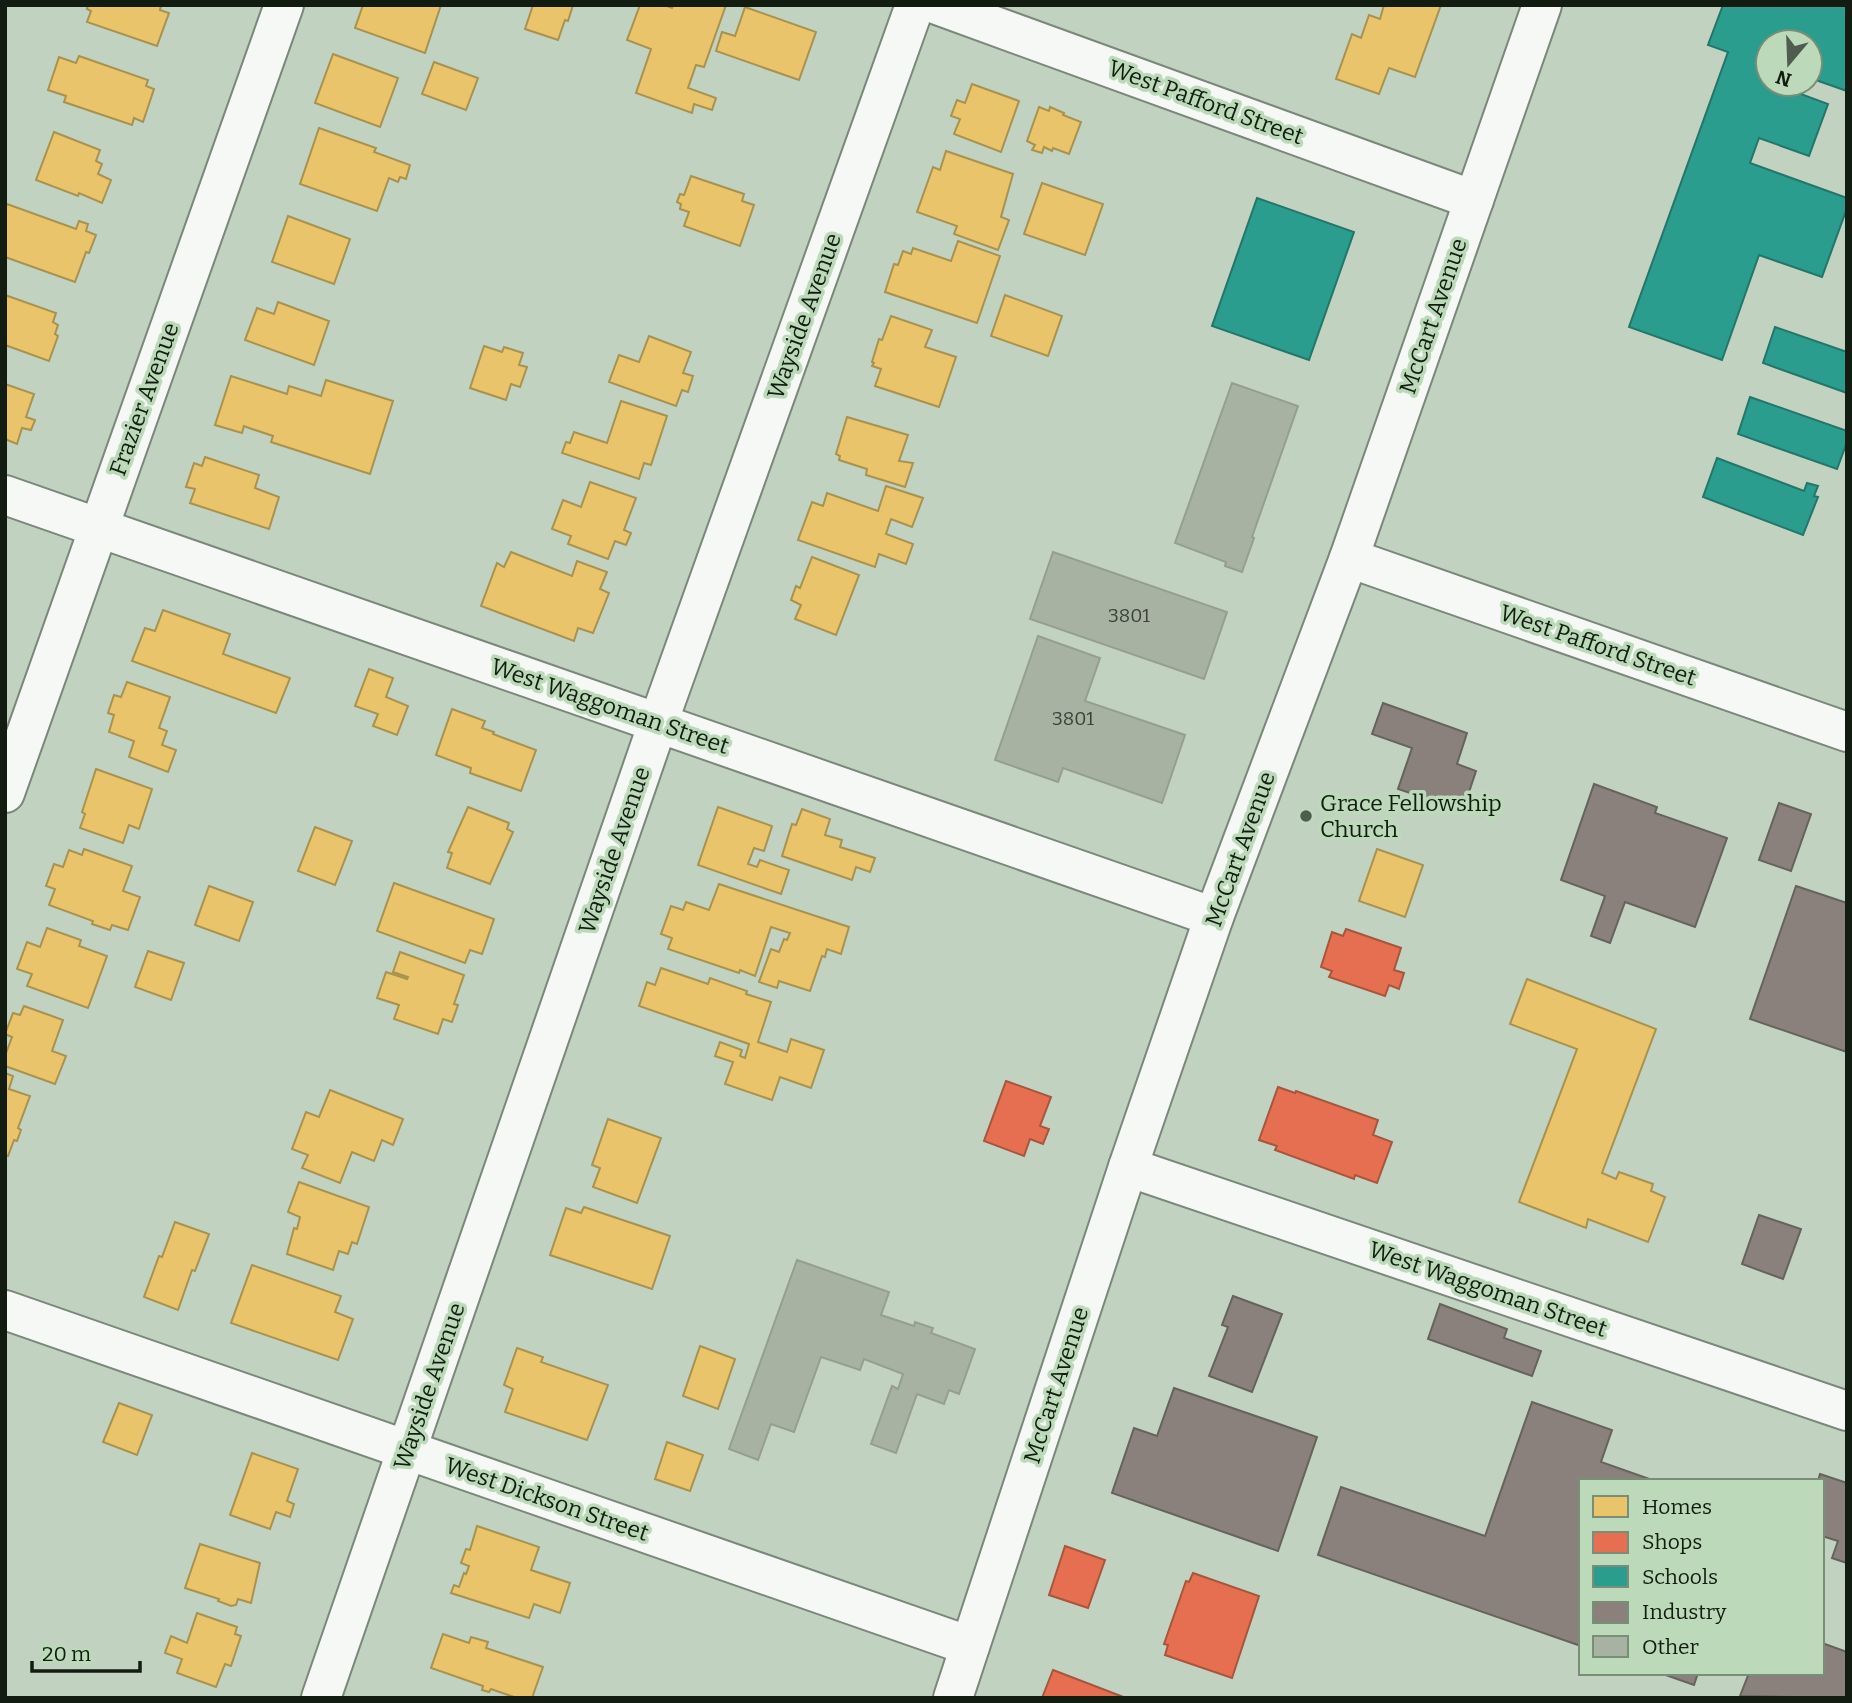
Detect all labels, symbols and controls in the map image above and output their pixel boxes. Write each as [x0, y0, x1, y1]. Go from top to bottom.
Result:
north arrow [1754, 28, 1824, 98]
street label: West Pafford Street [1105, 54, 1307, 150]
text: N [1773, 65, 1794, 92]
street label: Wayside Avenue [761, 229, 847, 403]
street label: McCart Avenue [1393, 234, 1473, 398]
street label: Frazier Avenue [103, 319, 185, 479]
street label: West Pafford Street [1496, 598, 1700, 692]
house number: 3801 [1108, 604, 1150, 627]
street label: West Waggoman Street [487, 652, 733, 760]
house number: 3801 [1052, 707, 1094, 730]
street label: Wayside Avenue [572, 763, 656, 937]
street label: McCart Avenue [1199, 768, 1281, 930]
place label: Grace Fellowship Church [1320, 789, 1502, 843]
marker: Grace Fellowship Church [1298, 808, 1314, 824]
street label: West Waggoman Street [1365, 1235, 1611, 1343]
street label: Wayside Avenue [387, 1299, 471, 1473]
street label: McCart Avenue [1018, 1303, 1094, 1467]
street label: West Dickson Street [442, 1451, 652, 1547]
legend [1579, 1479, 1824, 1675]
text: Homes [1642, 1494, 1712, 1520]
text: Shops [1642, 1529, 1702, 1555]
text: Schools [1642, 1564, 1718, 1590]
text: Industry [1642, 1599, 1727, 1625]
scale bar [32, 1630, 140, 1674]
text: Other [1642, 1634, 1699, 1660]
text: 20 m [42, 1641, 91, 1667]

